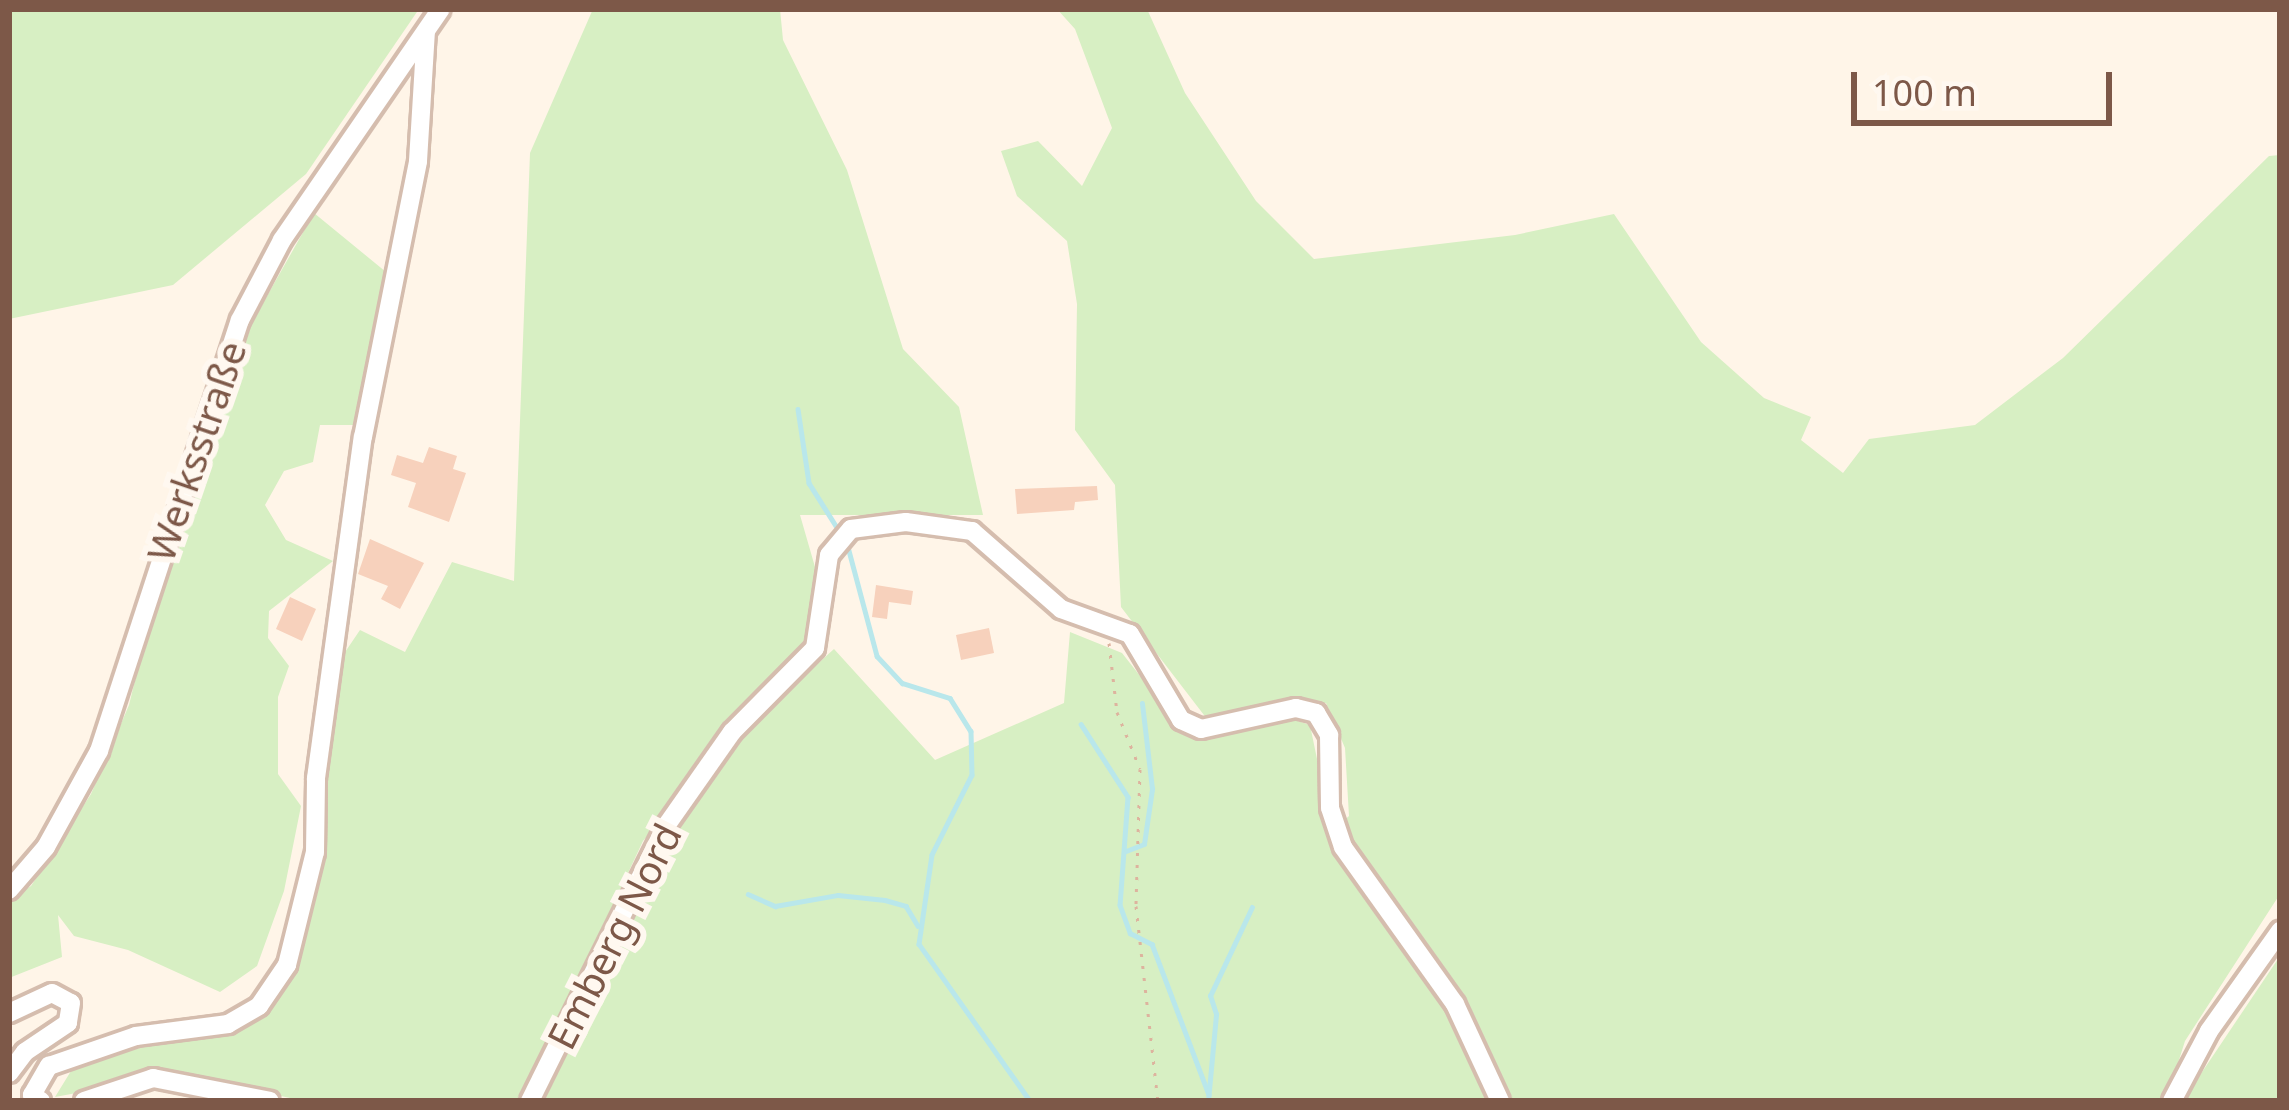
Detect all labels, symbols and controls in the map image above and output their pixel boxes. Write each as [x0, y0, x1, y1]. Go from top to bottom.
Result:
scale bar [1857, 48, 2118, 122]
text: 100 m [1872, 68, 1977, 117]
street label: Werksstraße [136, 335, 256, 567]
street label: Emberg Nord [537, 816, 691, 1056]

